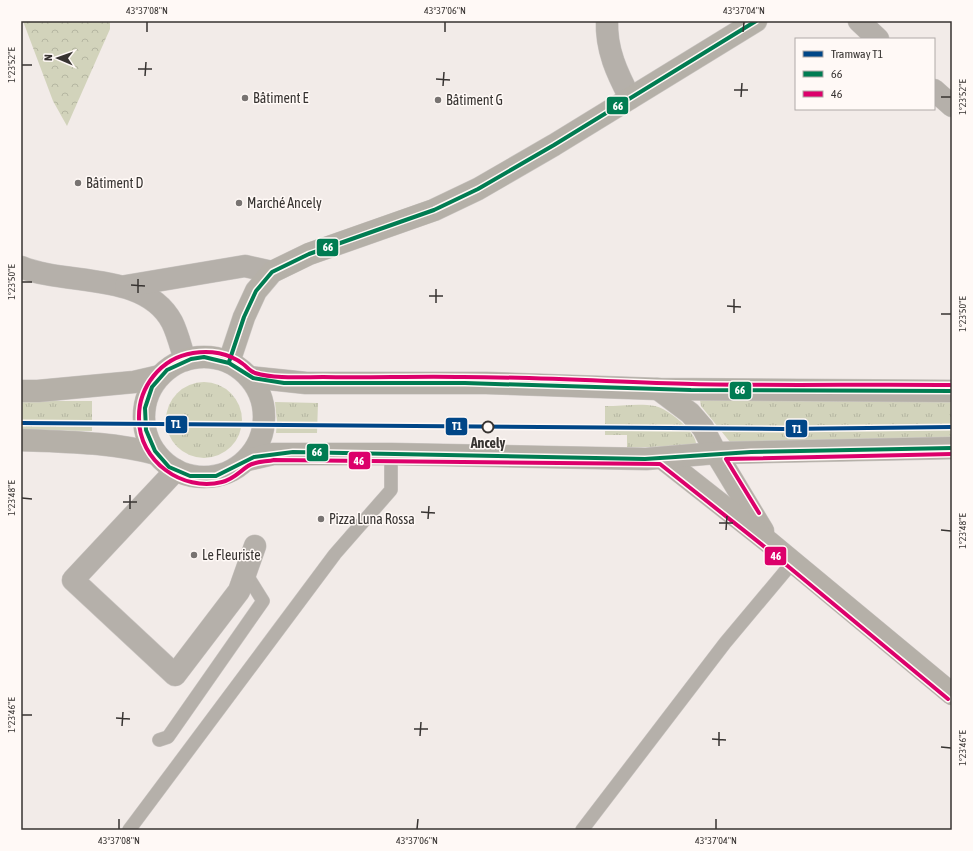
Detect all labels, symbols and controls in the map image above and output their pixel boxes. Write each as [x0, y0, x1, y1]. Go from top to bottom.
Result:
text: 43°37'08"N [126, 5, 168, 16]
text: 43°37'06"N [424, 5, 466, 16]
text: 43°37'04"N [723, 5, 765, 16]
north arrow [38, 38, 78, 78]
legend [795, 38, 935, 110]
text: 1°23'52"E [6, 47, 17, 83]
text: Tramway T1 [831, 47, 884, 61]
text: N [42, 54, 54, 61]
text: 66 [831, 67, 843, 81]
text: 1°23'52"E [957, 79, 968, 115]
text: 46 [831, 87, 843, 101]
place label: Bâtiment E [253, 90, 309, 106]
place label: Bâtiment G [446, 92, 503, 108]
marker: Bâtiment E [240, 93, 250, 103]
marker: Bâtiment G [433, 95, 443, 105]
line badge: 66 [606, 96, 629, 115]
text: 66 [613, 100, 623, 112]
place label: Bâtiment D [86, 175, 144, 191]
marker: Bâtiment D [73, 178, 83, 188]
place label: Marché Ancely [247, 195, 322, 211]
marker: Marché Ancely [234, 198, 244, 208]
line badge: 66 [316, 238, 339, 257]
text: 66 [323, 241, 333, 253]
text: 1°23'50"E [6, 264, 17, 300]
text: 1°23'50"E [957, 296, 968, 332]
line badge: 66 [729, 381, 752, 400]
text: 66 [735, 384, 745, 396]
line badge: T1 [165, 415, 188, 434]
line badge: T1 [445, 417, 468, 436]
text: T1 [171, 418, 181, 430]
line badge: T1 [785, 419, 808, 438]
text: T1 [452, 420, 462, 432]
marker: Ancely [481, 420, 495, 434]
text: T1 [792, 423, 802, 435]
place label: Ancely [470, 435, 505, 451]
line badge: 66 [306, 443, 329, 462]
text: 66 [312, 446, 322, 458]
line badge: 46 [348, 451, 371, 470]
text: 46 [353, 455, 364, 467]
text: 1°23'48"E [6, 480, 17, 516]
place label: Pizza Luna Rossa [329, 511, 415, 527]
text: 1°23'48"E [957, 513, 968, 549]
marker: Pizza Luna Rossa [316, 514, 326, 524]
line badge: 46 [764, 546, 787, 566]
place label: Le Fleuriste [202, 547, 261, 563]
marker: Le Fleuriste [189, 550, 199, 560]
text: 46 [770, 550, 781, 562]
text: 1°23'46"E [6, 697, 17, 733]
text: 1°23'46"E [957, 730, 968, 766]
text: 43°37'08"N [98, 835, 140, 846]
text: 43°37'06"N [396, 835, 438, 846]
text: 43°37'04"N [695, 835, 737, 846]

